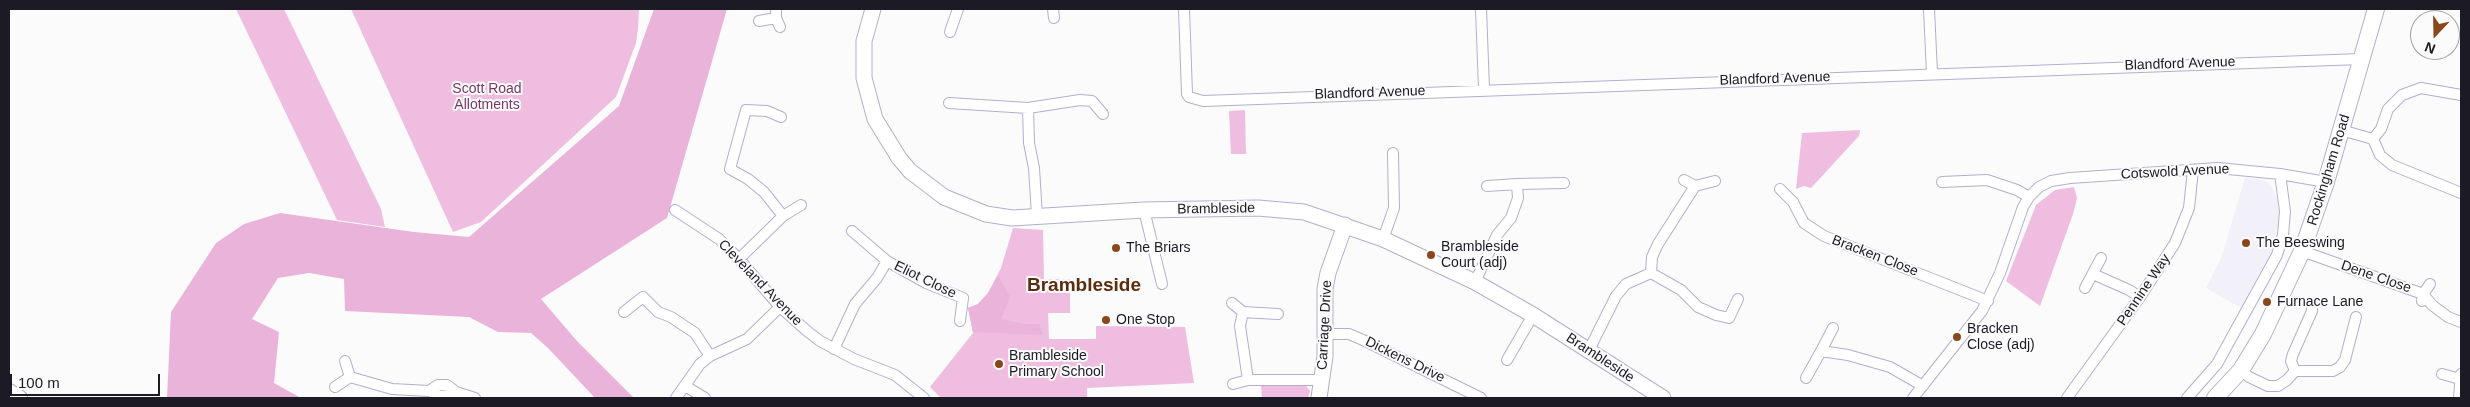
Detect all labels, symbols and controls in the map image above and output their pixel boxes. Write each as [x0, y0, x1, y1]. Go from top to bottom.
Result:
north arrow [2410, 10, 2460, 60]
text: N [2422, 39, 2438, 57]
street label: Blandford Avenue [2124, 54, 2236, 74]
street label: Blandford Avenue [1719, 69, 1831, 89]
park label: Scott Road Allotments [452, 81, 522, 114]
street label: Blandford Avenue [1314, 83, 1426, 103]
street label: Rockingham Road [2304, 112, 2354, 228]
street label: Cotswold Avenue [2120, 161, 2230, 183]
street label: Brambleside [1177, 200, 1255, 218]
street label: Bracken Close [1829, 232, 1921, 280]
place label: The Beeswing [2256, 235, 2345, 251]
street label: Cleveland Avenue [715, 236, 805, 330]
marker: The Beeswing [2240, 237, 2252, 249]
place label: Brambleside Court (adj) [1441, 239, 1519, 272]
place label: The Briars [1126, 240, 1191, 256]
marker: The Briars [1110, 242, 1122, 254]
marker: Brambleside Court (adj) [1425, 249, 1437, 261]
street label: Pennine Way [2114, 251, 2174, 329]
street label: Dene Close [2339, 257, 2413, 297]
street label: Eliot Close [891, 258, 959, 302]
district label: Brambleside [1027, 275, 1141, 297]
street label: Carriage Drive [1314, 279, 1336, 371]
place label: Furnace Lane [2277, 294, 2363, 310]
marker: Furnace Lane [2261, 296, 2273, 308]
place label: One Stop [1116, 312, 1175, 328]
marker: One Stop [1100, 314, 1112, 326]
place label: Bracken Close (adj) [1967, 321, 2035, 354]
street label: Brambleside [1563, 330, 1637, 386]
marker: Bracken Close (adj) [1951, 331, 1963, 343]
street label: Dickens Drive [1363, 334, 1447, 386]
place label: Brambleside Primary School [1009, 348, 1104, 381]
marker: Brambleside Primary School [993, 358, 1005, 370]
scale bar [12, 364, 162, 396]
text: 100 m [18, 374, 60, 391]

